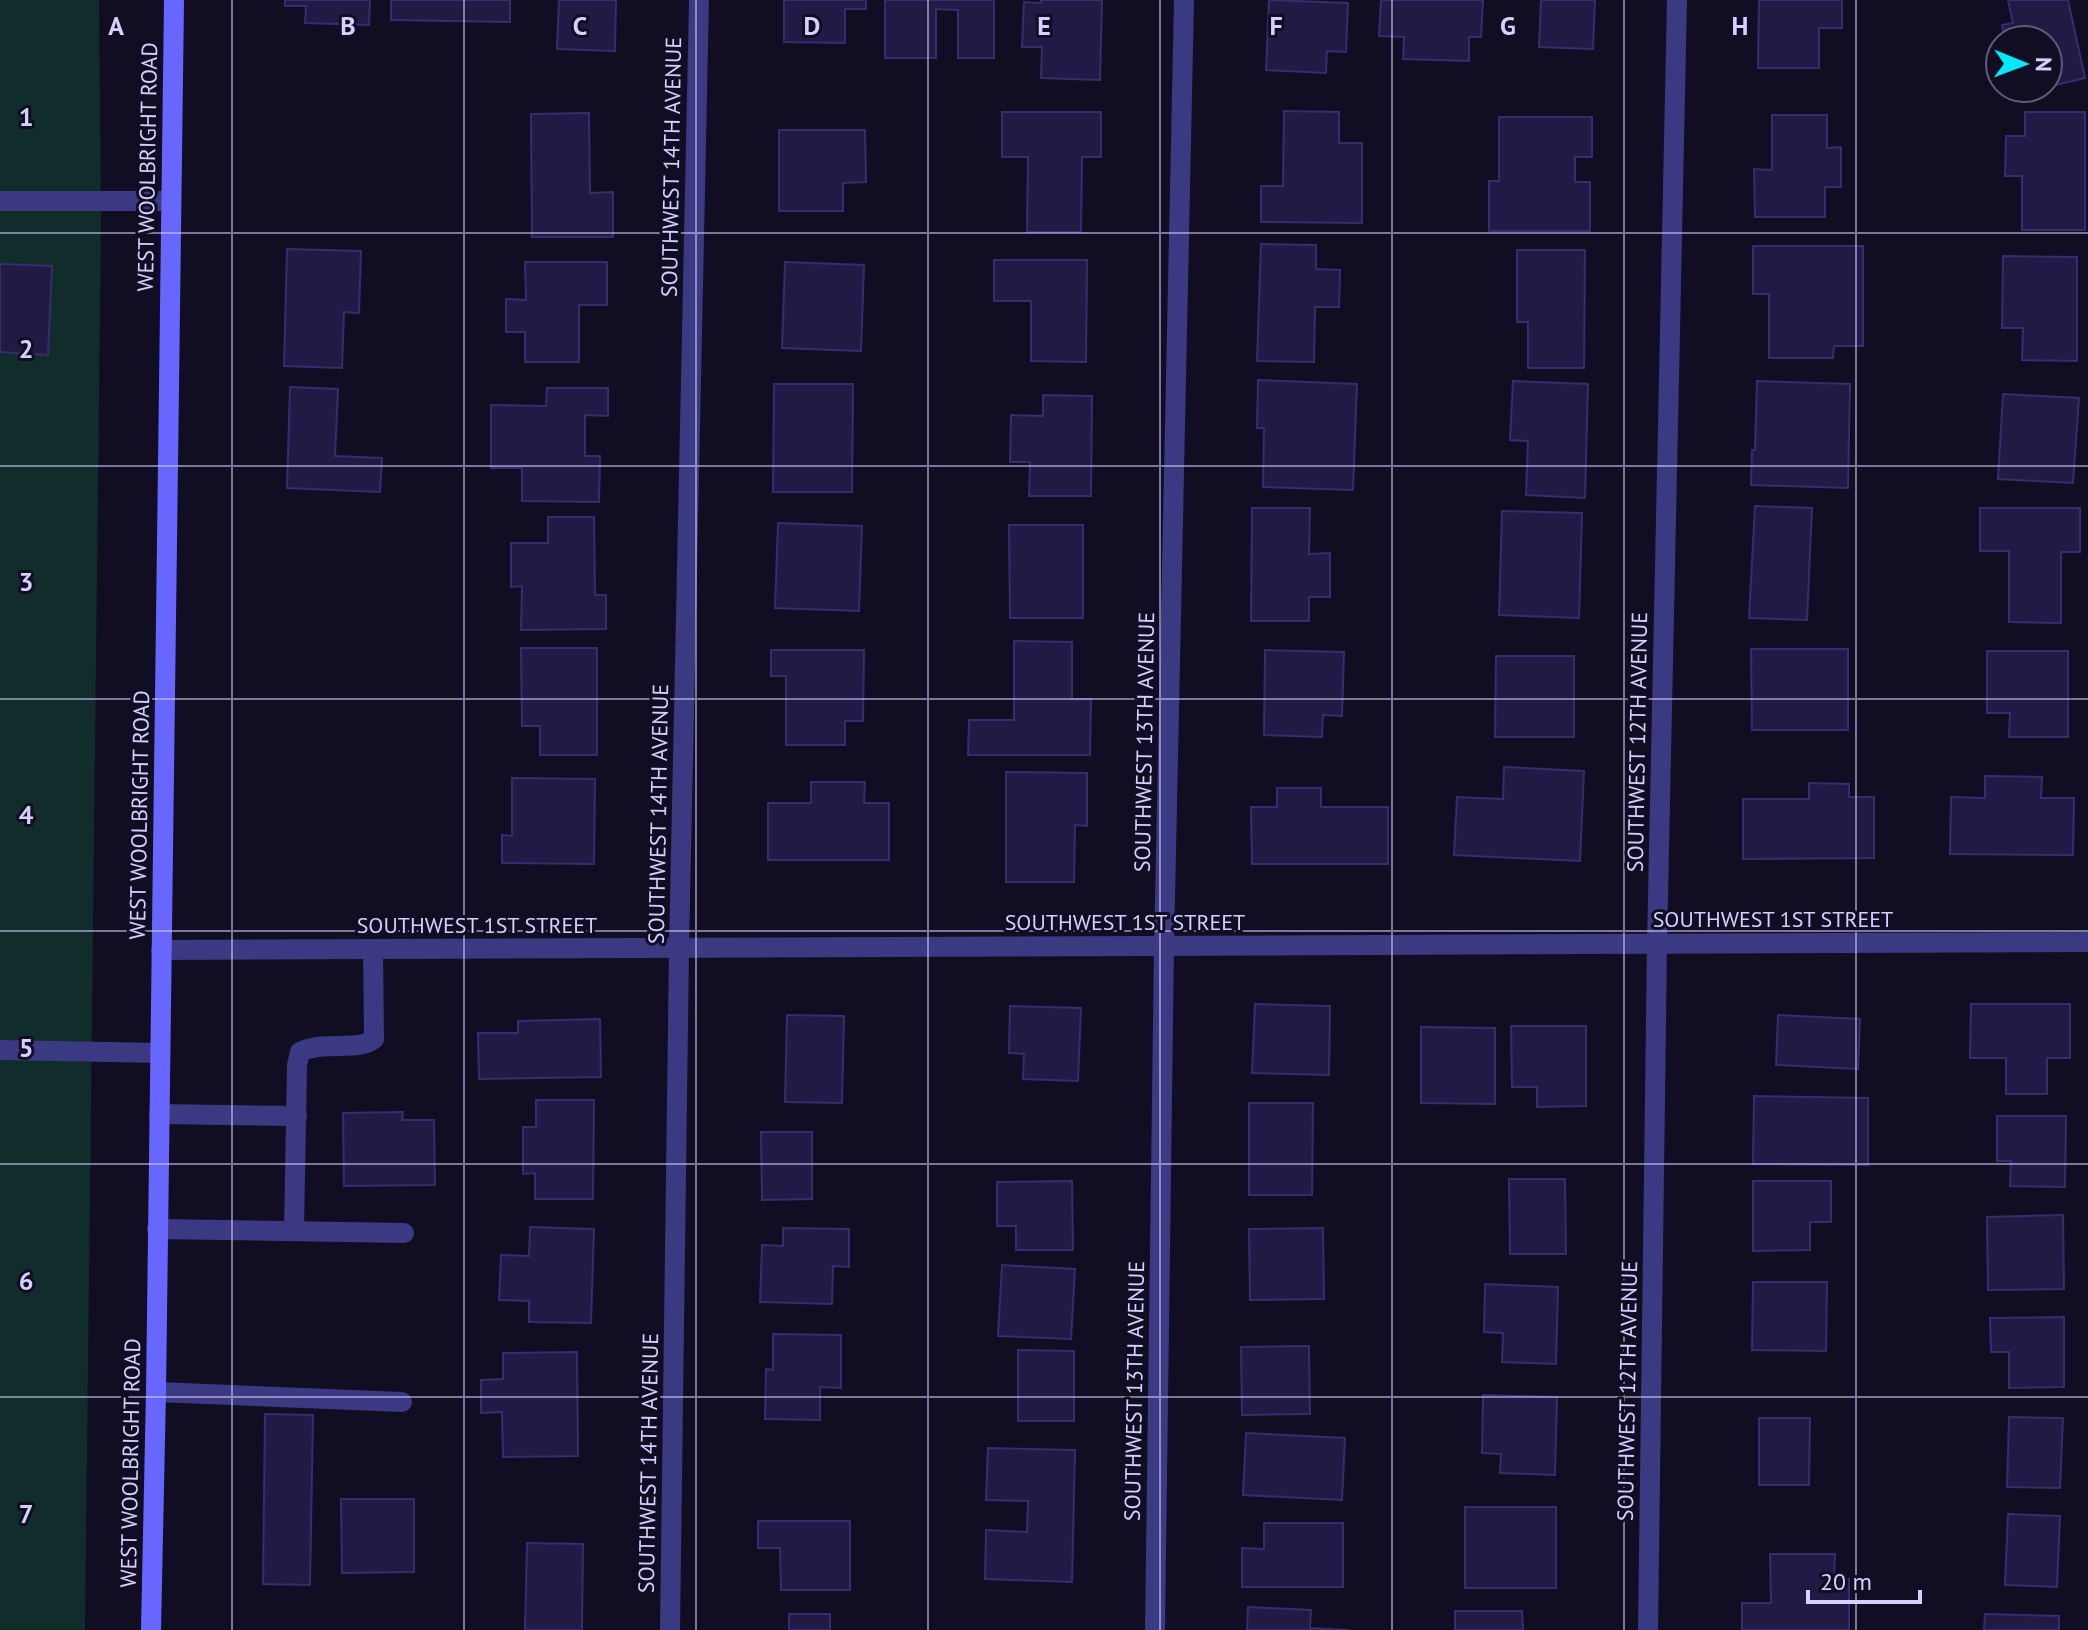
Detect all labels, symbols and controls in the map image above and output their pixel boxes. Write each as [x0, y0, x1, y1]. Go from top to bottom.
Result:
text: A [108, 9, 124, 42]
text: B [340, 9, 356, 42]
text: C [573, 9, 587, 42]
text: D [804, 9, 820, 42]
text: E [1037, 9, 1051, 42]
text: F [1269, 9, 1283, 42]
text: G [1500, 9, 1516, 42]
text: H [1732, 9, 1748, 42]
north arrow [1984, 24, 2064, 104]
street label: SOUTHWEST 14TH AVENUE [655, 37, 687, 297]
street label: WEST WOOLBRIGHT ROAD [131, 42, 163, 292]
text: N [2030, 57, 2058, 72]
text: 1 [19, 100, 33, 133]
text: 2 [19, 332, 33, 365]
text: 3 [19, 565, 33, 598]
street label: SOUTHWEST 13TH AVENUE [1128, 612, 1160, 872]
street label: SOUTHWEST 12TH AVENUE [1621, 612, 1653, 872]
street label: SOUTHWEST 14TH AVENUE [642, 684, 674, 944]
street label: WEST WOOLBRIGHT ROAD [123, 690, 155, 940]
text: 4 [19, 798, 34, 831]
street label: SOUTHWEST 1ST STREET [1653, 905, 1893, 933]
street label: SOUTHWEST 1ST STREET [1005, 908, 1245, 936]
street label: SOUTHWEST 1ST STREET [357, 911, 597, 939]
text: 5 [19, 1031, 33, 1064]
street label: SOUTHWEST 13TH AVENUE [1118, 1261, 1150, 1521]
street label: SOUTHWEST 12TH AVENUE [1611, 1261, 1643, 1521]
text: 6 [19, 1264, 33, 1297]
street label: SOUTHWEST 14TH AVENUE [632, 1333, 664, 1593]
street label: WEST WOOLBRIGHT ROAD [114, 1338, 146, 1588]
text: 7 [19, 1497, 33, 1530]
scale bar [1808, 1554, 1920, 1604]
text: 20 m [1820, 1566, 1872, 1597]

